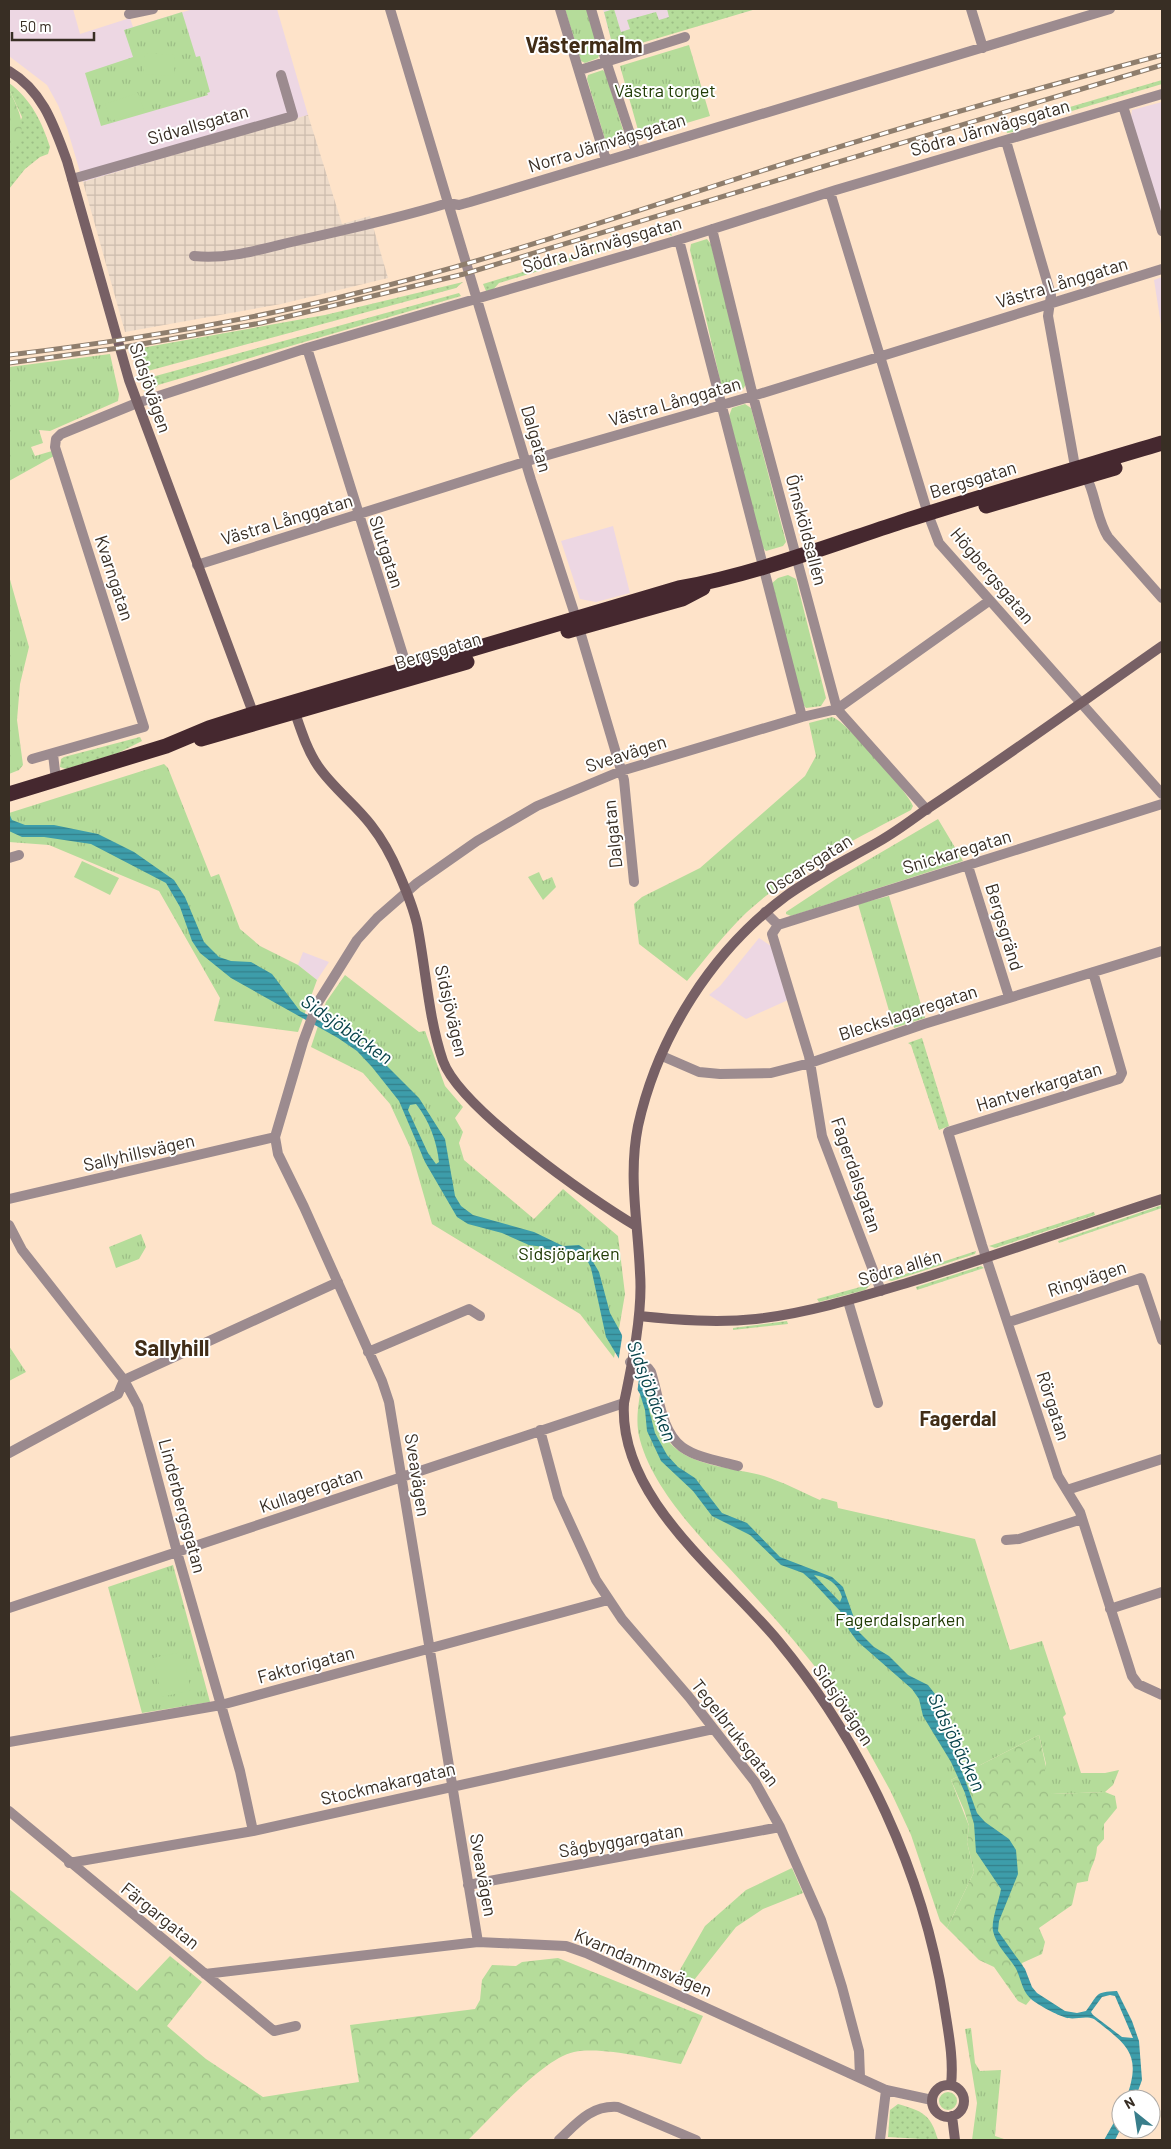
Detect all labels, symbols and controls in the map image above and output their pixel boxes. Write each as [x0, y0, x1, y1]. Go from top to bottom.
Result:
scale bar [12, 10, 95, 42]
text: 50 m [20, 17, 52, 35]
district label: Västermalm [525, 31, 643, 57]
park label: Västra torget [614, 79, 716, 101]
street label: Södra Järnvägsgatan [907, 94, 1072, 160]
street label: Sidvallsgatan [145, 99, 251, 149]
street label: Norra Järnvägsgatan [525, 108, 688, 176]
street label: Södra Järnvägsgatan [519, 211, 684, 277]
street label: Västra Långgatan [993, 252, 1130, 312]
street label: Sidsjövägen [125, 340, 177, 436]
street label: Västra Långgatan [606, 372, 743, 430]
street label: Dalgatan [517, 403, 557, 475]
street label: Bergsgatan [927, 455, 1019, 503]
street label: Örnsköldsallén [782, 472, 832, 588]
street label: Västra Långgatan [218, 489, 355, 549]
street label: Slutgatan [365, 513, 409, 591]
street label: Högbergsgatan [946, 523, 1039, 628]
street label: Kvarngatan [91, 532, 139, 623]
street label: Bergsgatan [392, 626, 484, 674]
street label: Sveavägen [582, 730, 669, 776]
street label: Dalgatan [597, 799, 627, 869]
street label: Snickaregatan [900, 824, 1014, 878]
street label: Oscarsgatan [761, 829, 856, 899]
street label: Bergsgränd [981, 880, 1029, 973]
street label: Sidsjövägen [431, 963, 473, 1059]
street label: Bleckslagaregatan [836, 979, 980, 1045]
water label: Sidsjöbäcken [297, 989, 397, 1069]
street label: Hantverkargatan [973, 1056, 1104, 1116]
street label: Fagerdalsgatan [827, 1114, 887, 1235]
street label: Sallyhillsvägen [81, 1129, 196, 1175]
park label: Sidsjöparken [518, 1242, 620, 1264]
street label: Södra allén [855, 1244, 944, 1290]
street label: Ringvägen [1045, 1255, 1129, 1301]
district label: Sallyhill [135, 1334, 209, 1360]
water label: Sidsjöbäcken [623, 1337, 682, 1445]
street label: Rörgatan [1032, 1368, 1075, 1443]
district label: Fagerdal [920, 1406, 996, 1430]
street label: Sveavägen [401, 1432, 435, 1518]
street label: Linderbergsgatan [154, 1436, 211, 1575]
street label: Kullagergatan [256, 1461, 365, 1517]
park label: Fagerdalsparken [835, 1608, 965, 1630]
street label: Faktorigatan [255, 1641, 357, 1688]
street label: Sidsjövägen [808, 1659, 879, 1749]
street label: Tegelbruksgatan [687, 1674, 784, 1790]
water label: Sidsjöbäcken [924, 1689, 991, 1795]
street label: Stockmakargatan [318, 1757, 457, 1809]
street label: Sågbyggargatan [557, 1818, 685, 1862]
street label: Sveavägen [466, 1832, 502, 1918]
street label: Färgargatan [117, 1877, 204, 1954]
street label: Kvarndammsvägen [571, 1923, 716, 2001]
north arrow [1111, 2089, 1161, 2139]
text: N [1121, 2093, 1138, 2112]

